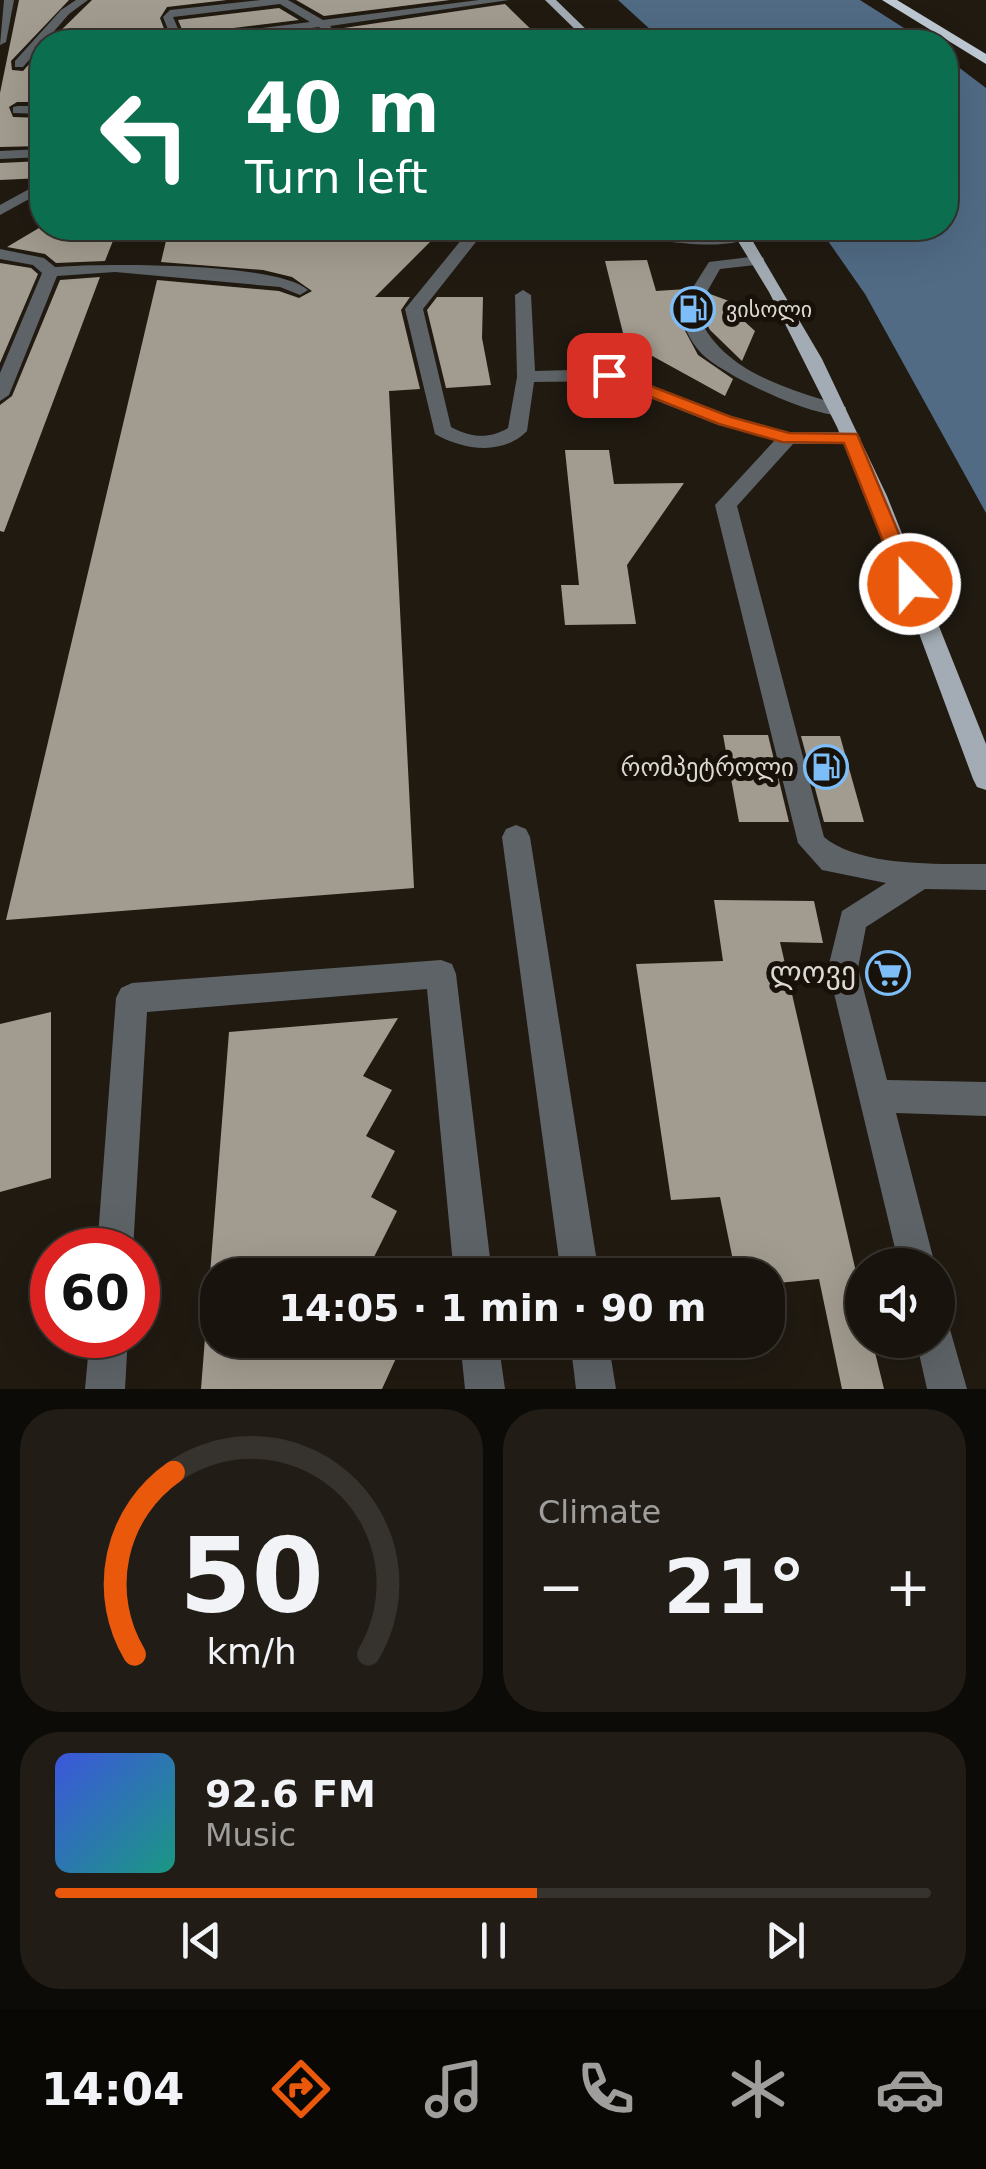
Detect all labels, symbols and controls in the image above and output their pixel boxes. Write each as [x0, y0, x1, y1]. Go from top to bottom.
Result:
text: 40 m [245, 67, 440, 149]
icon: left [80, 70, 210, 200]
text: Turn left [245, 151, 428, 204]
fuel station icon: ვისოლი [670, 286, 716, 332]
place label: ვისოლი [726, 297, 812, 322]
pin [567, 333, 652, 418]
icon: arrive [582, 348, 637, 403]
position arrow [858, 532, 962, 636]
fuel station icon: რომპეტროლი [803, 744, 849, 790]
place label: რომპეტროლი [621, 753, 794, 782]
supermarket icon: ლოვე [865, 950, 911, 996]
place label: ლოვე [770, 955, 856, 990]
speed limit sign: 60 [30, 1228, 160, 1358]
map controls [845, 1248, 955, 1358]
button: sound [845, 1248, 955, 1358]
text: 14:05 · 1 min · 90 m [279, 1286, 706, 1330]
text: Climate [538, 1493, 661, 1531]
text: 50 [179, 1515, 324, 1637]
text: 21° [664, 1543, 805, 1631]
text: − [538, 1555, 584, 1619]
text: + [885, 1555, 931, 1619]
text: km/h [206, 1631, 297, 1672]
text: 92.6 FM [205, 1772, 376, 1816]
text: Music [205, 1816, 296, 1854]
icon: previous [174, 1913, 229, 1968]
icon: pause [466, 1913, 521, 1968]
icon: next [758, 1913, 813, 1968]
icon: directions [266, 2054, 336, 2124]
icon: music [419, 2054, 489, 2124]
icon: phone [571, 2054, 641, 2124]
icon: climate [723, 2054, 793, 2124]
icon: car [875, 2054, 945, 2124]
text: 14:04 [41, 2063, 184, 2116]

